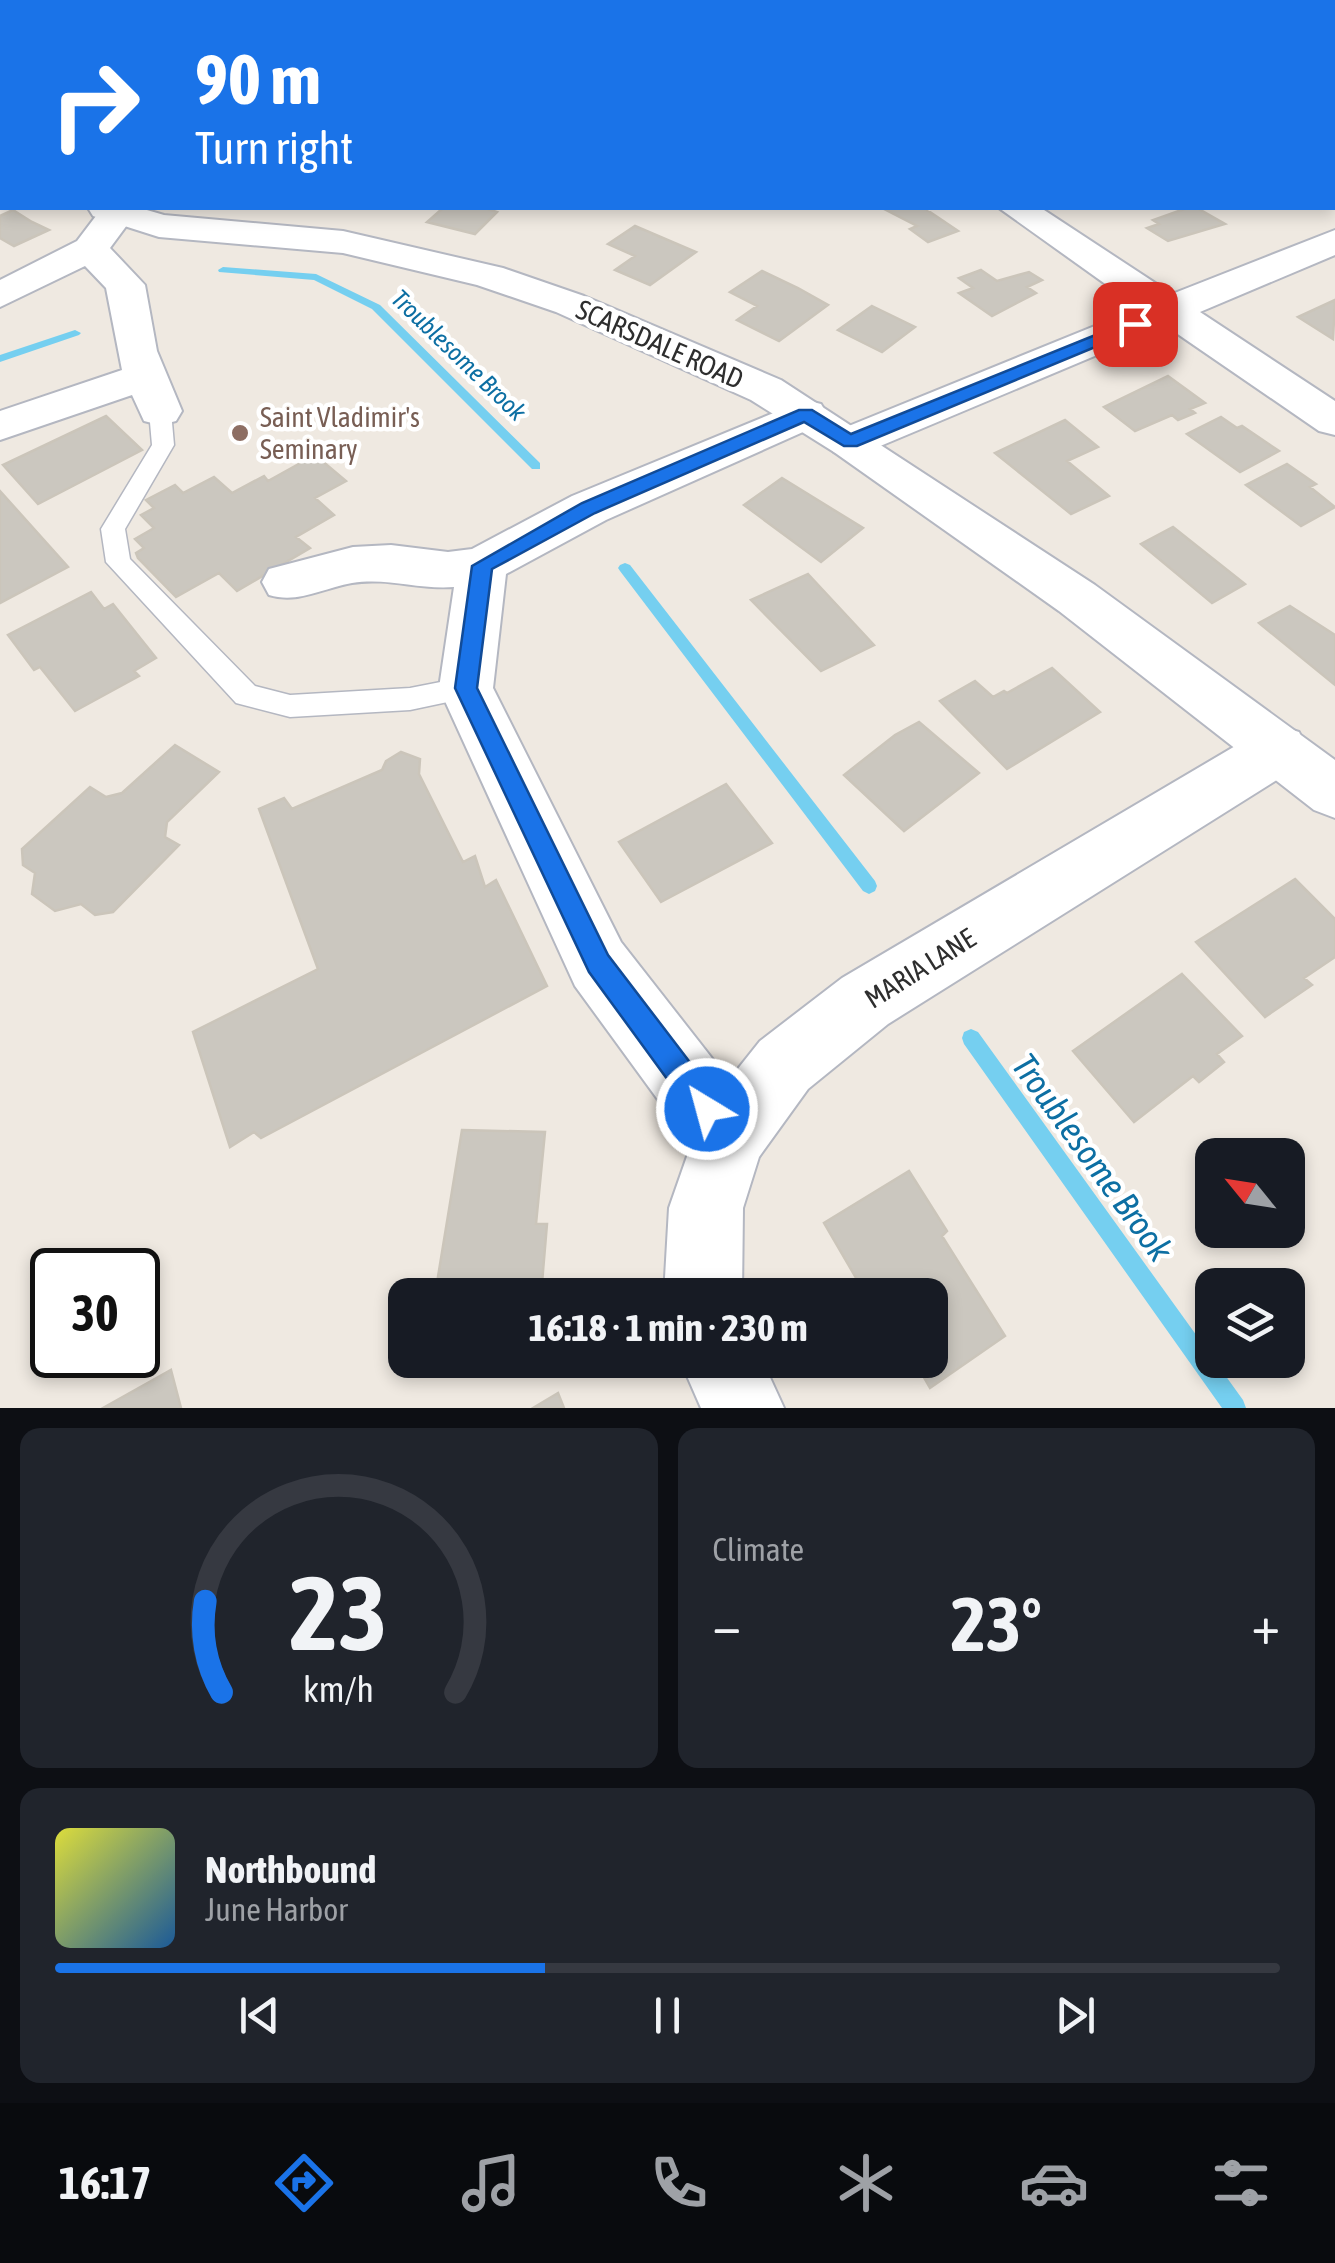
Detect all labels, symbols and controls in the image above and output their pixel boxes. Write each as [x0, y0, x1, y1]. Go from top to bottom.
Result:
text: 90 m [195, 39, 321, 119]
icon: right [30, 40, 160, 170]
text: Turn right [195, 122, 353, 174]
pin [1093, 282, 1178, 367]
water label: Troublesome Brook [386, 284, 533, 427]
street label: SCARSDALE ROAD [572, 293, 748, 395]
icon: arrive [1108, 297, 1163, 352]
place label: Saint Vladimir's Seminary [260, 401, 420, 465]
marker: Saint Vladimir's Seminary [229, 422, 251, 444]
street label: MARIA LANE [859, 921, 981, 1014]
water label: Troublesome Brook [1005, 1046, 1182, 1269]
position arrow [655, 1057, 759, 1161]
north arrow [1195, 1138, 1305, 1248]
map controls [1195, 1138, 1305, 1378]
speed limit sign: 30 [30, 1248, 160, 1378]
button: layers [1195, 1268, 1305, 1378]
text: 16:18 · 1 min · 230 m [528, 1306, 808, 1349]
text: Climate [713, 1531, 804, 1568]
text: 23 [290, 1553, 388, 1672]
text: 23° [951, 1581, 1042, 1667]
text: − [713, 1593, 741, 1656]
text: + [1251, 1593, 1280, 1656]
text: km/h [303, 1669, 374, 1710]
text: Northbound [205, 1848, 376, 1891]
text: June Harbor [205, 1891, 348, 1928]
icon: previous [232, 1988, 287, 2043]
icon: pause [640, 1988, 695, 2043]
icon: next [1048, 1988, 1103, 2043]
icon: directions [269, 2148, 339, 2218]
icon: music [456, 2148, 526, 2218]
icon: phone [644, 2148, 714, 2218]
icon: climate [831, 2148, 901, 2218]
icon: car [1019, 2148, 1089, 2218]
icon: filters [1206, 2148, 1276, 2218]
text: 16:17 [59, 2157, 151, 2209]

